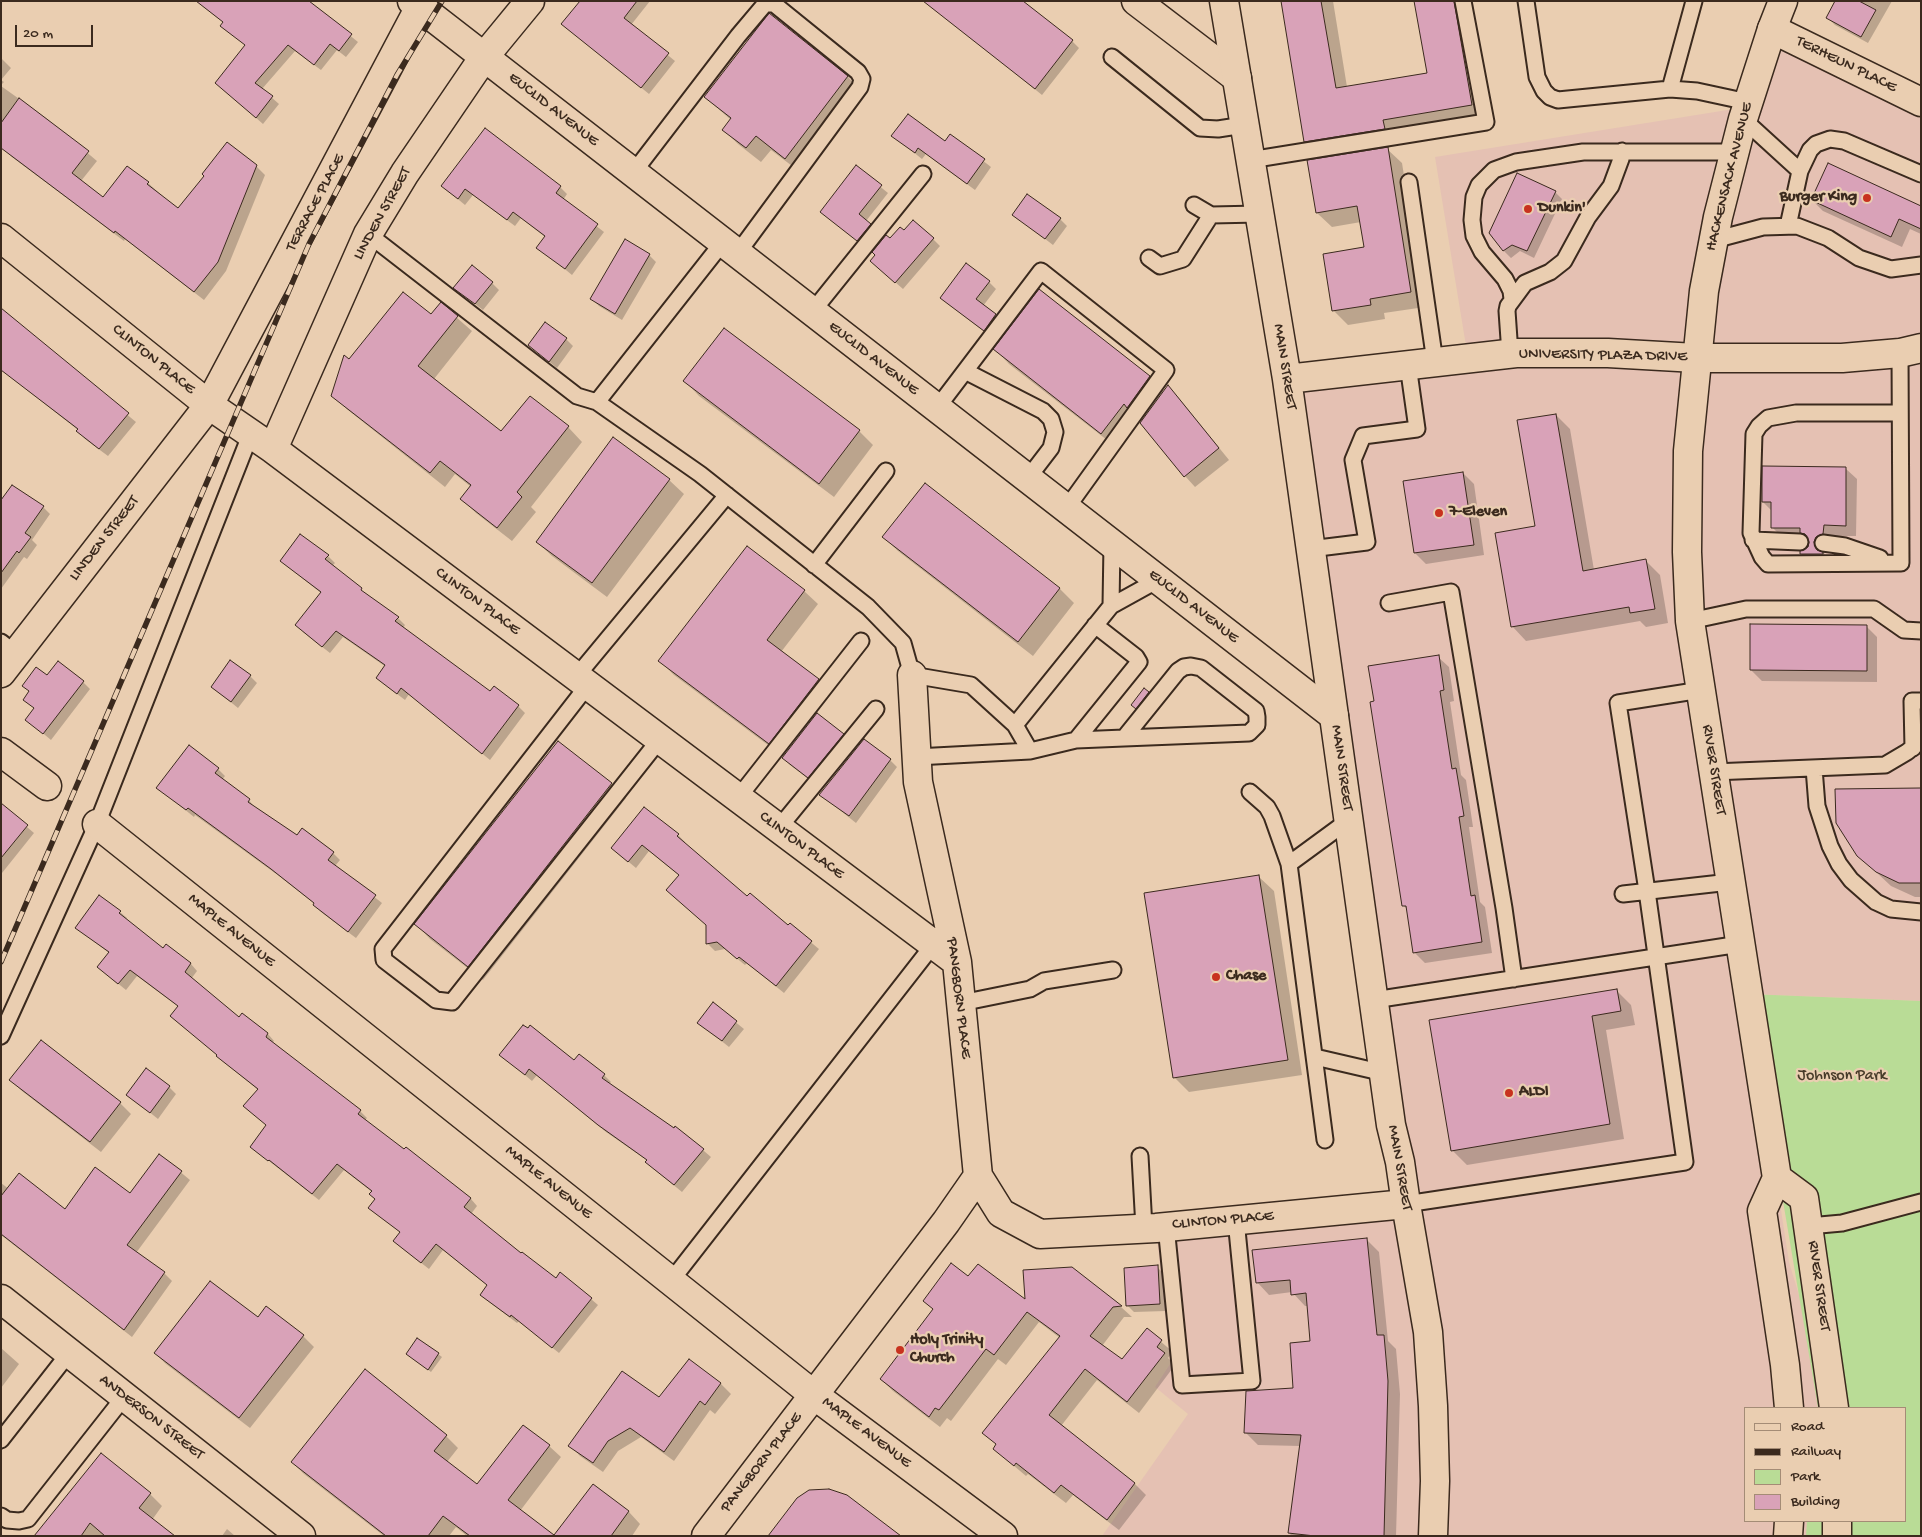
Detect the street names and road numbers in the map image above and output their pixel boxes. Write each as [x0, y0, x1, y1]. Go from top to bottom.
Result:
street label: TERHEUN PLACE [1792, 32, 1900, 98]
street label: EUCLID AVENUE [504, 69, 602, 151]
street label: HACKENSACK AVENUE [1702, 101, 1758, 253]
street label: TERRACE PLACE [282, 151, 350, 255]
street label: LINDEN STREET [350, 164, 416, 264]
street label: EUCLID AVENUE [824, 318, 922, 400]
street label: CLINTON PLACE [107, 321, 199, 399]
street label: MAIN STREET [1268, 323, 1300, 411]
street label: UNIVERSITY PLAZA DRIVE [1519, 345, 1687, 367]
street label: LINDEN STREET [66, 493, 144, 585]
street label: CLINTON PLACE [431, 564, 523, 640]
street label: EUCLID AVENUE [1144, 566, 1242, 648]
street label: RIVER STREET [1696, 723, 1730, 817]
street label: MAIN STREET [1325, 724, 1357, 812]
street label: CLINTON PLACE [755, 808, 847, 884]
street label: MAPLE AVENUE [183, 890, 279, 972]
street label: PANGBORN PLACE [941, 936, 975, 1060]
street label: MAIN STREET [1382, 1124, 1416, 1212]
street label: MAPLE AVENUE [500, 1142, 596, 1224]
street label: CLINTON PLACE [1172, 1207, 1274, 1235]
street label: RIVER STREET [1802, 1239, 1834, 1333]
street label: ANDERSON STREET [95, 1371, 207, 1465]
street label: MAPLE AVENUE [818, 1393, 914, 1473]
street label: PANGBORN PLACE [717, 1409, 807, 1517]

